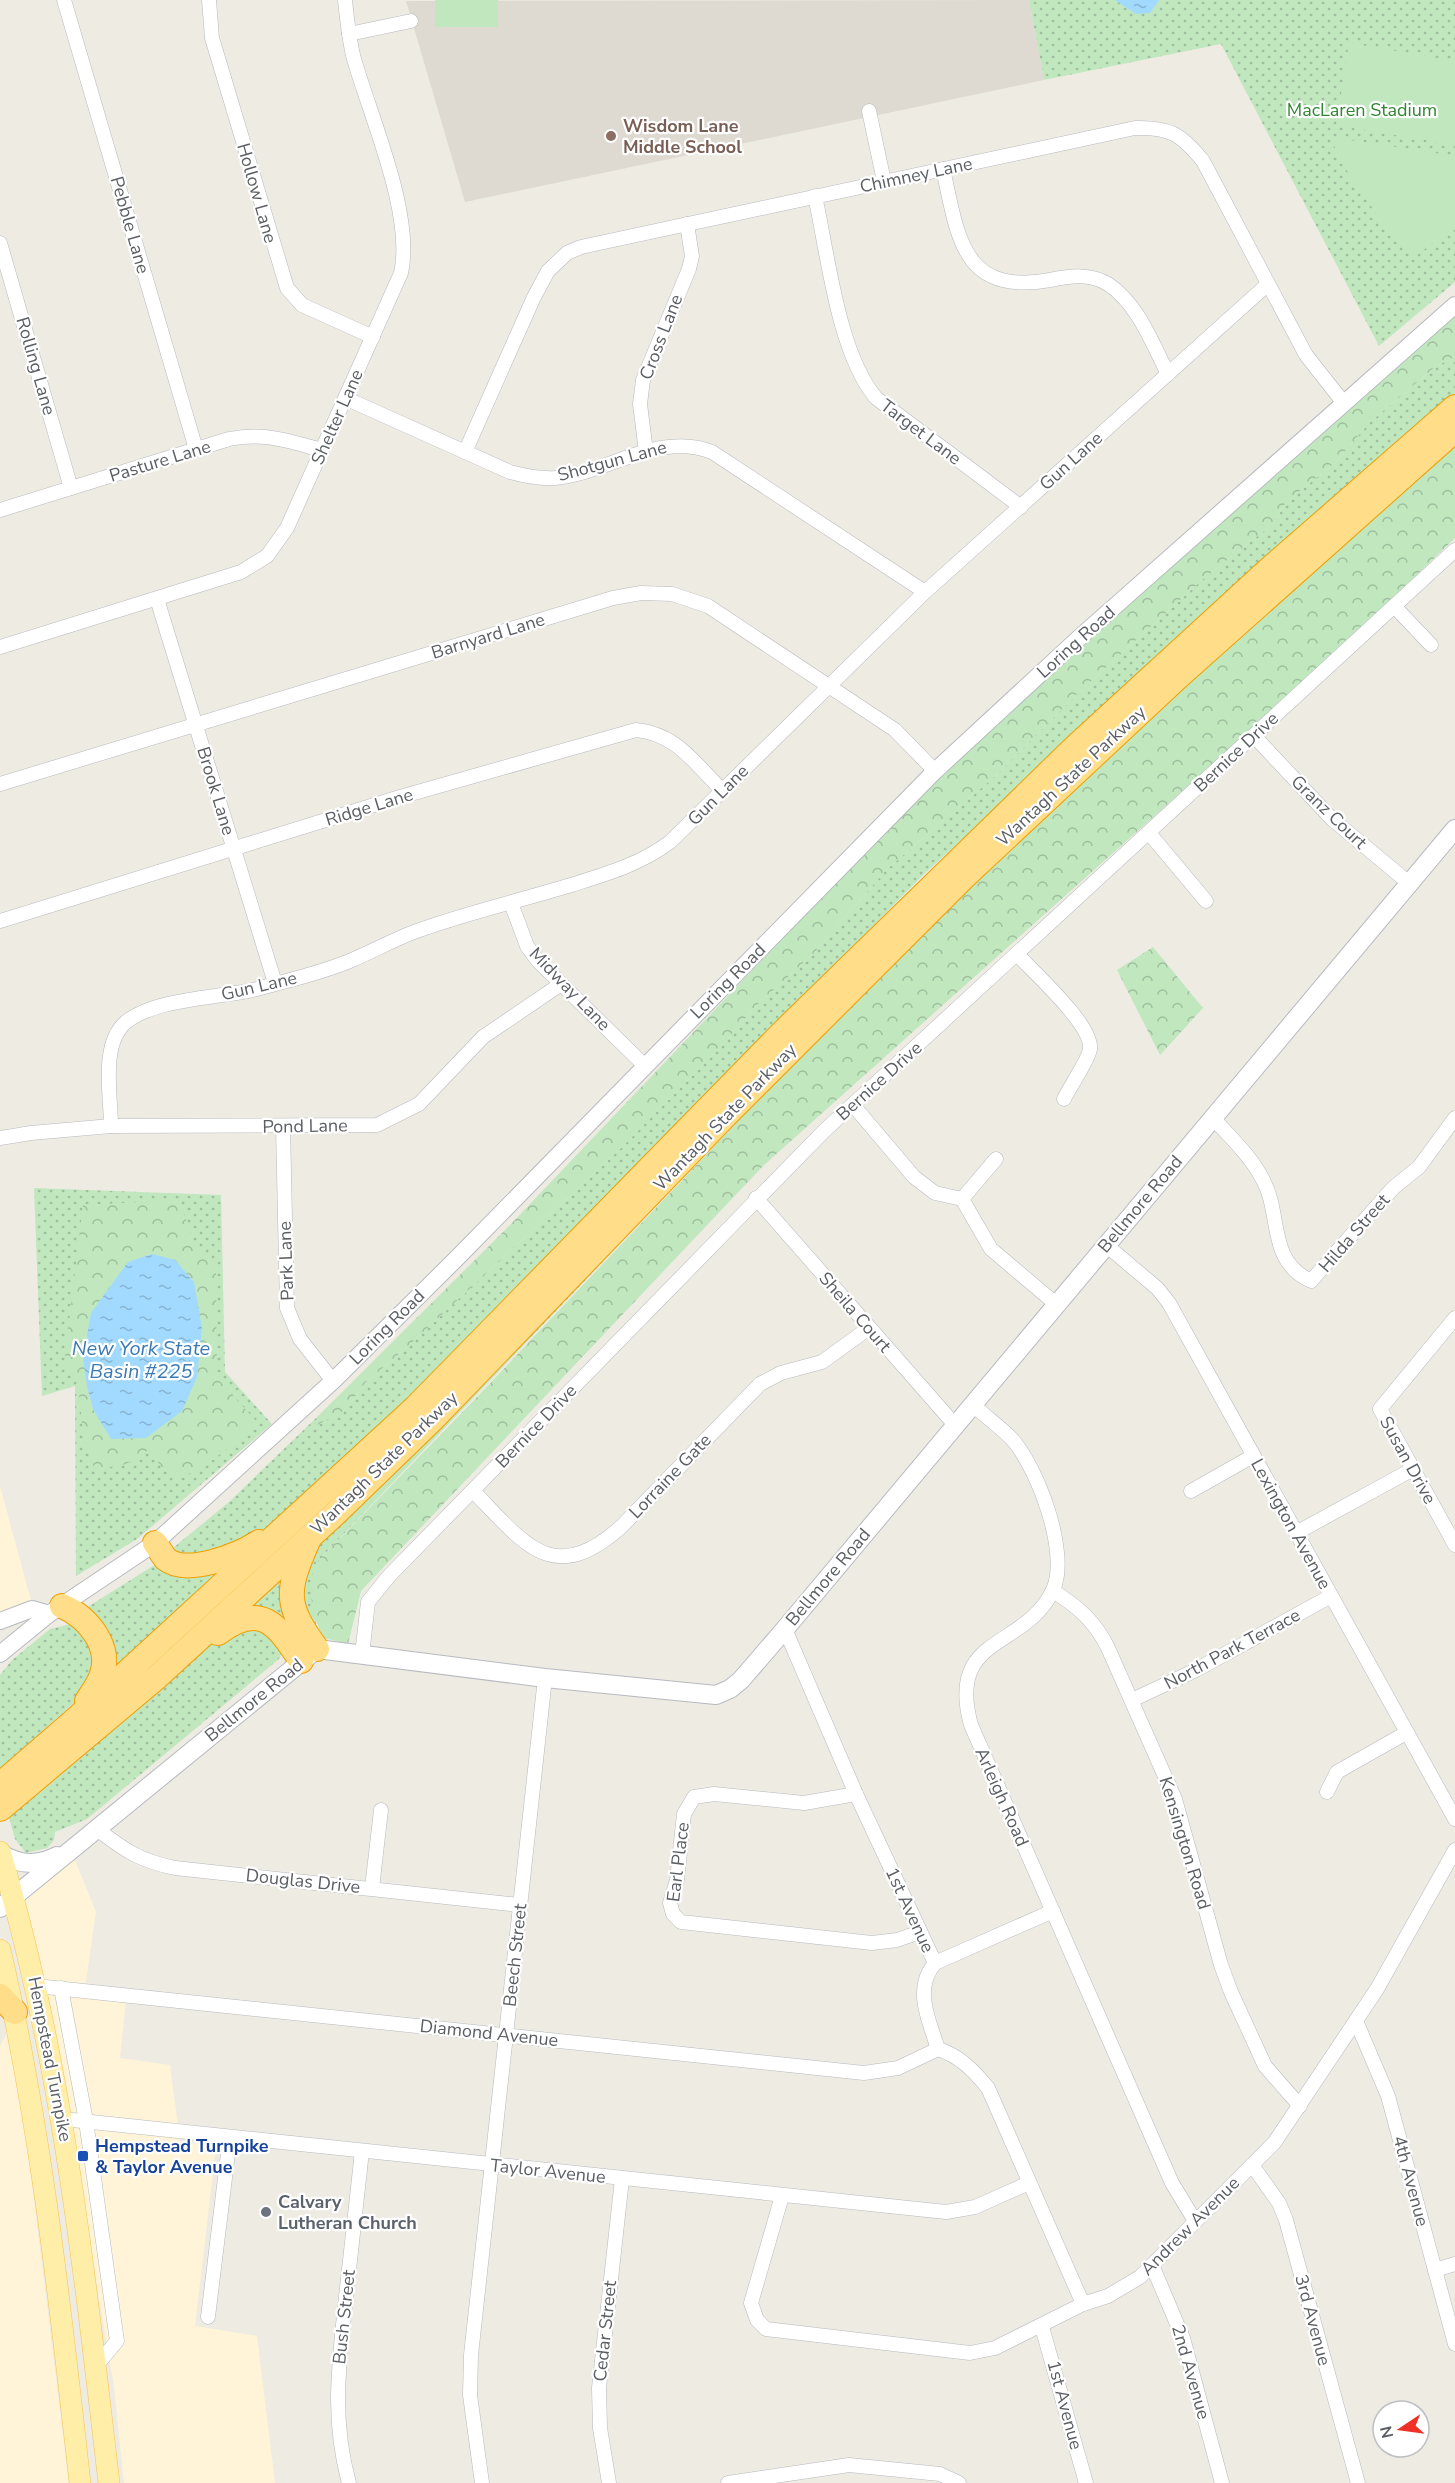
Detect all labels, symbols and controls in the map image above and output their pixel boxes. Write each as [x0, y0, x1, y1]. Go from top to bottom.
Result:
park label: MacLaren Stadium [1287, 98, 1437, 122]
place label: Wisdom Lane Middle School [623, 114, 742, 159]
marker: Wisdom Lane Middle School [604, 129, 618, 143]
street label: Hollow Lane [231, 140, 283, 246]
street label: Chimney Lane [857, 151, 975, 199]
street label: Pebble Lane [105, 174, 155, 276]
street label: Cross Lane [634, 291, 688, 383]
street label: Rolling Lane [11, 314, 61, 418]
street label: Shelter Lane [305, 366, 369, 468]
street label: Target Lane [876, 394, 966, 470]
street label: Gun Lane [1034, 426, 1108, 496]
street label: Pasture Lane [106, 434, 214, 488]
street label: Shotgun Lane [555, 435, 669, 487]
street label: Loring Road [1032, 600, 1120, 684]
street label: Barnyard Lane [428, 607, 548, 665]
street label: Wantagh State Parkway [991, 700, 1152, 852]
street label: Bernice Drive [1188, 707, 1284, 797]
street label: Brook Lane [191, 744, 241, 838]
street label: Gun Lane [682, 759, 754, 831]
street label: Granz Court [1286, 770, 1373, 855]
street label: Ridge Lane [322, 782, 416, 832]
street label: Loring Road [685, 938, 771, 1024]
street label: Midway Lane [524, 942, 616, 1036]
street label: Gun Lane [219, 966, 299, 1006]
street label: Bernice Drive [831, 1036, 927, 1126]
street label: Wantagh State Parkway [648, 1037, 802, 1196]
street label: Pond Lane [262, 1113, 348, 1139]
street label: Bellmore Road [1092, 1150, 1188, 1258]
street label: Hilda Street [1313, 1188, 1395, 1277]
street label: Park Lane [273, 1221, 299, 1301]
street label: Sheila Court [813, 1267, 897, 1358]
street label: Loring Road [344, 1284, 430, 1370]
water label: New York State Basin #225 [72, 1335, 211, 1385]
street label: Bernice Drive [490, 1379, 582, 1473]
street label: Wantagh State Parkway [305, 1386, 464, 1540]
street label: Susan Drive [1374, 1412, 1442, 1508]
street label: Lorraine Gate [623, 1428, 717, 1524]
street label: Lexington Avenue [1245, 1454, 1337, 1594]
street label: Bellmore Road [780, 1523, 876, 1631]
street label: North Park Terrace [1160, 1603, 1304, 1695]
street label: Bellmore Road [200, 1653, 308, 1747]
street label: Arleigh Road [970, 1744, 1034, 1850]
street label: Kensington Road [1153, 1774, 1217, 1912]
street label: Earl Place [661, 1821, 695, 1903]
street label: Douglas Drive [245, 1863, 361, 1899]
street label: 1st Avenue [880, 1863, 940, 1957]
street label: Beech Street [498, 1902, 532, 2008]
street label: Hempstead Turnpike [22, 1974, 78, 2144]
street label: Diamond Avenue [419, 2014, 559, 2052]
street label: 4th Avenue [1387, 2133, 1435, 2229]
place label: Hempstead Turnpike & Taylor Avenue [95, 2134, 269, 2179]
marker: Hempstead Turnpike & Taylor Avenue [76, 2149, 90, 2163]
street label: Taylor Avenue [489, 2153, 607, 2189]
street label: Andrew Avenue [1135, 2171, 1245, 2281]
place label: Calvary Lutheran Church [278, 2190, 417, 2235]
marker: Calvary Lutheran Church [259, 2205, 273, 2219]
street label: Bush Street [327, 2268, 361, 2365]
street label: 3rd Avenue [1289, 2272, 1337, 2368]
street label: Cedar Street [588, 2279, 622, 2383]
street label: 2nd Avenue [1166, 2322, 1216, 2422]
street label: 1st Avenue [1042, 2358, 1088, 2452]
north arrow [1371, 2399, 1431, 2459]
text: N [1375, 2424, 1399, 2440]

